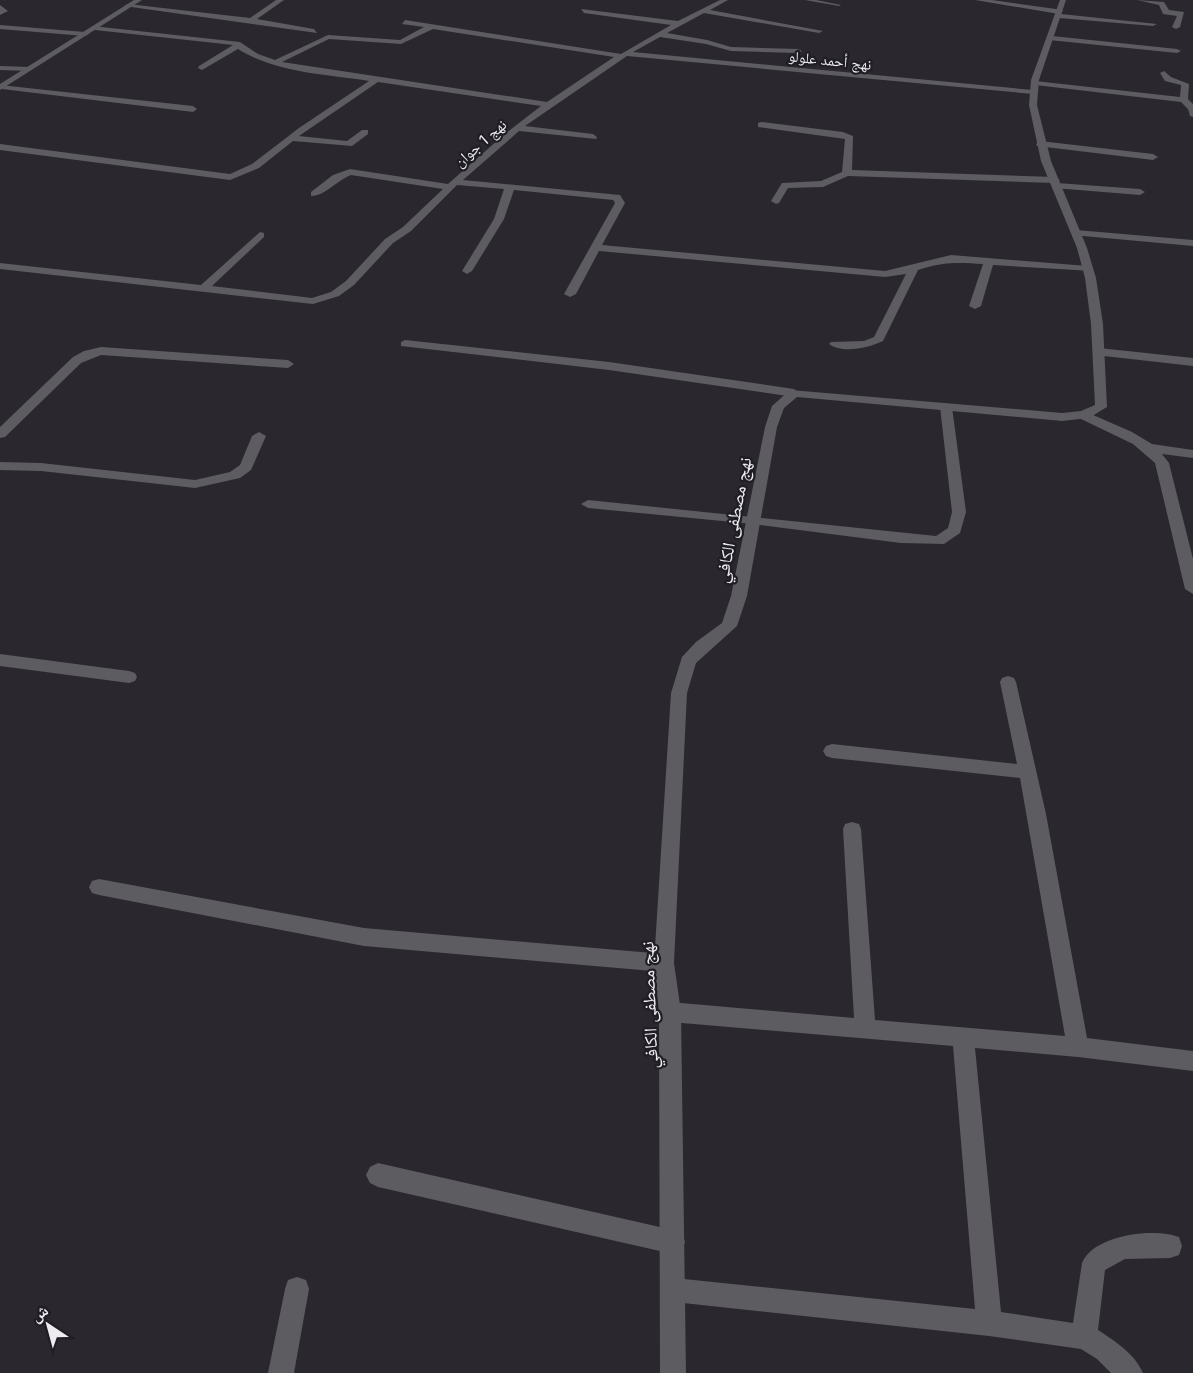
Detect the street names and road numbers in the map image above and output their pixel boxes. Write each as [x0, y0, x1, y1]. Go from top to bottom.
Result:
street label: نهج أحمد علولو [788, 46, 872, 75]
street label: نهج 1 جوان [450, 115, 511, 172]
street label: نهج مصطفى الكافي [711, 455, 760, 586]
street label: نهج مصطفى الكافي [636, 941, 666, 1069]

